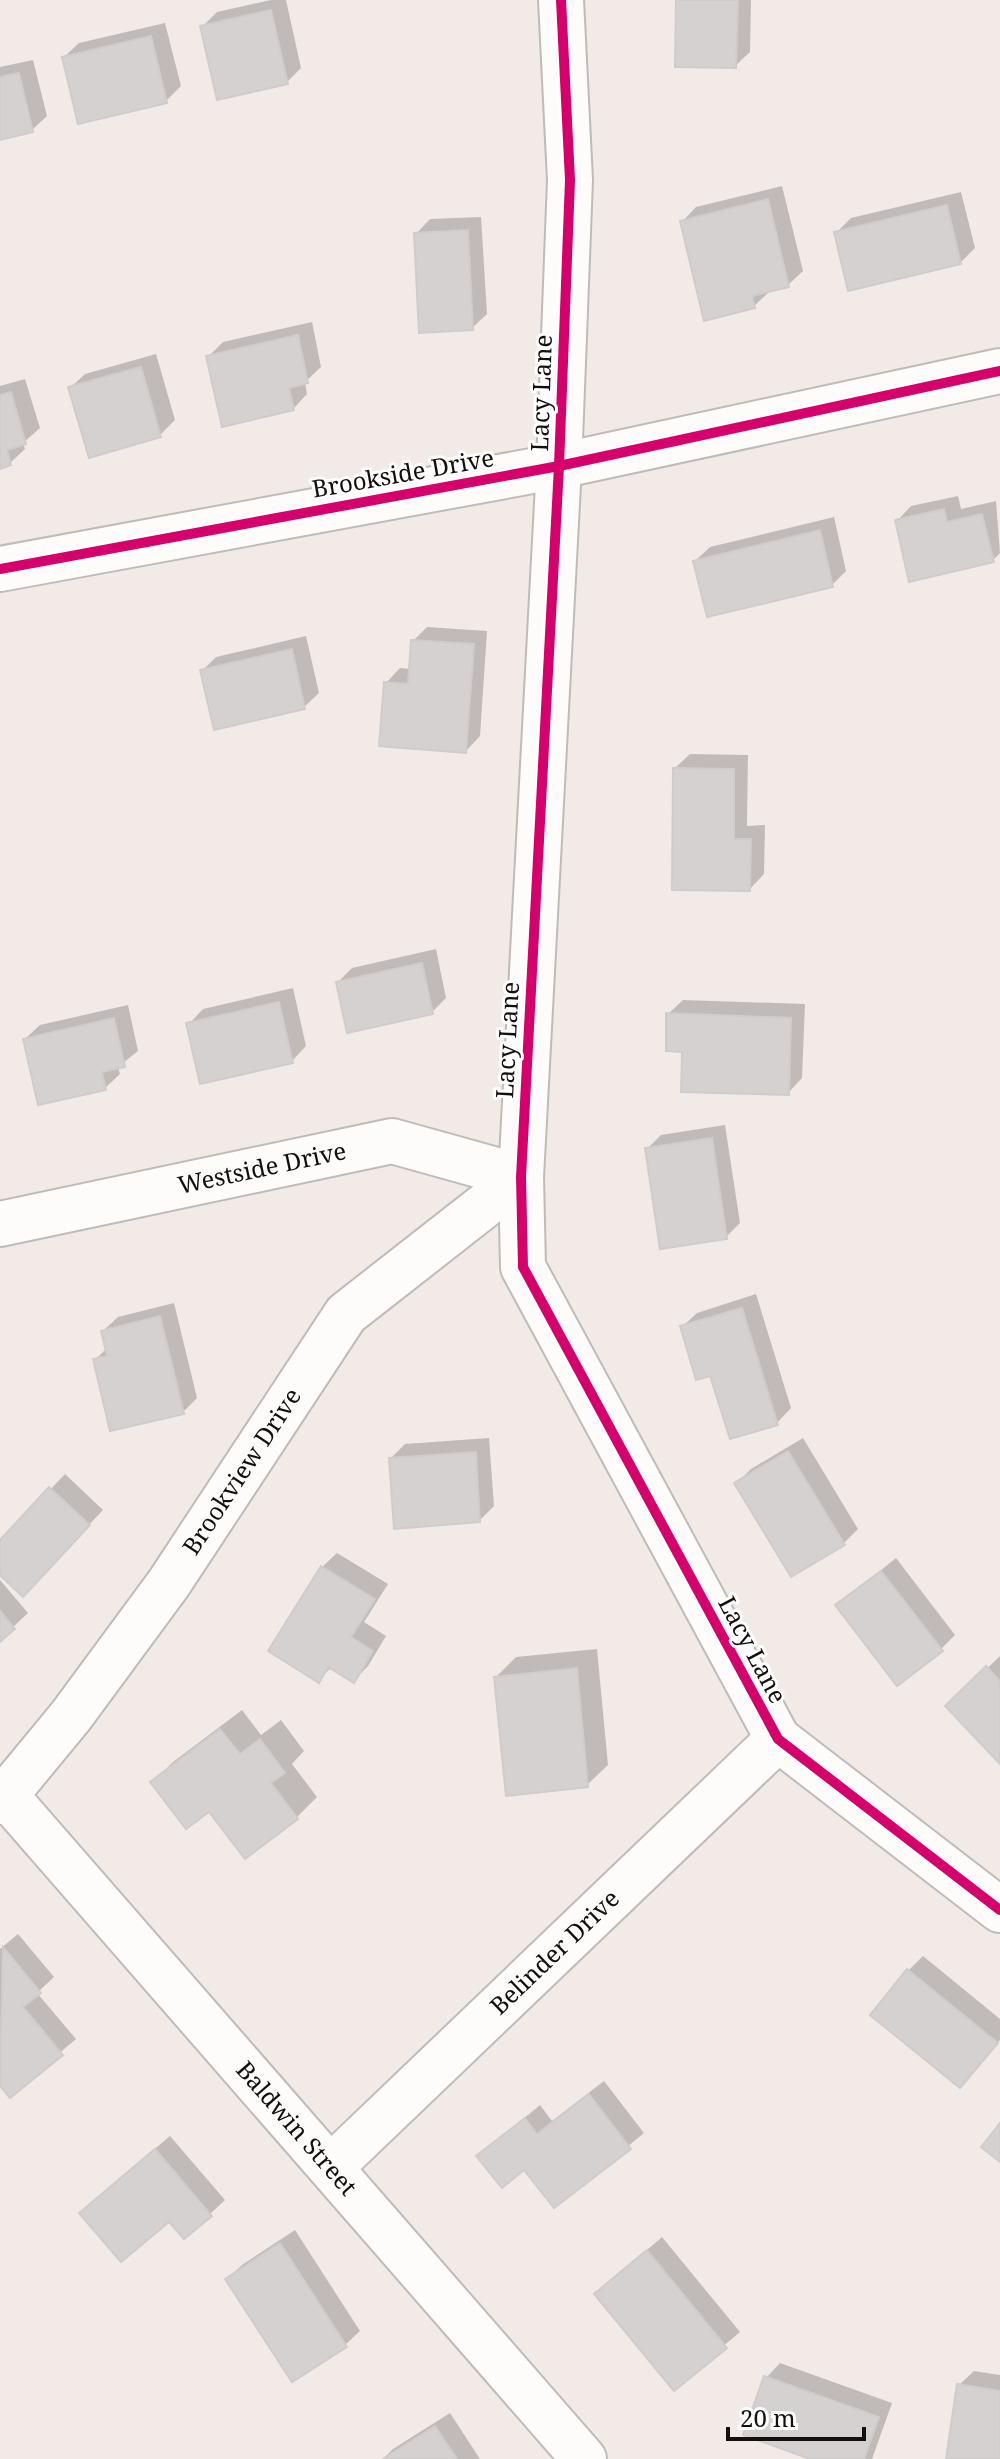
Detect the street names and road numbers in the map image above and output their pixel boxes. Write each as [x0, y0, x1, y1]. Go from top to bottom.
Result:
street label: Lacy Lane [522, 334, 559, 452]
street label: Brookside Drive [309, 440, 496, 505]
street label: Lacy Lane [487, 981, 526, 1099]
street label: Westside Drive [175, 1133, 349, 1201]
street label: Brookview Drive [174, 1381, 308, 1561]
street label: Lacy Lane [711, 1590, 795, 1709]
street label: Belinder Drive [482, 1882, 626, 2021]
street label: Baldwin Street [229, 2053, 365, 2202]

